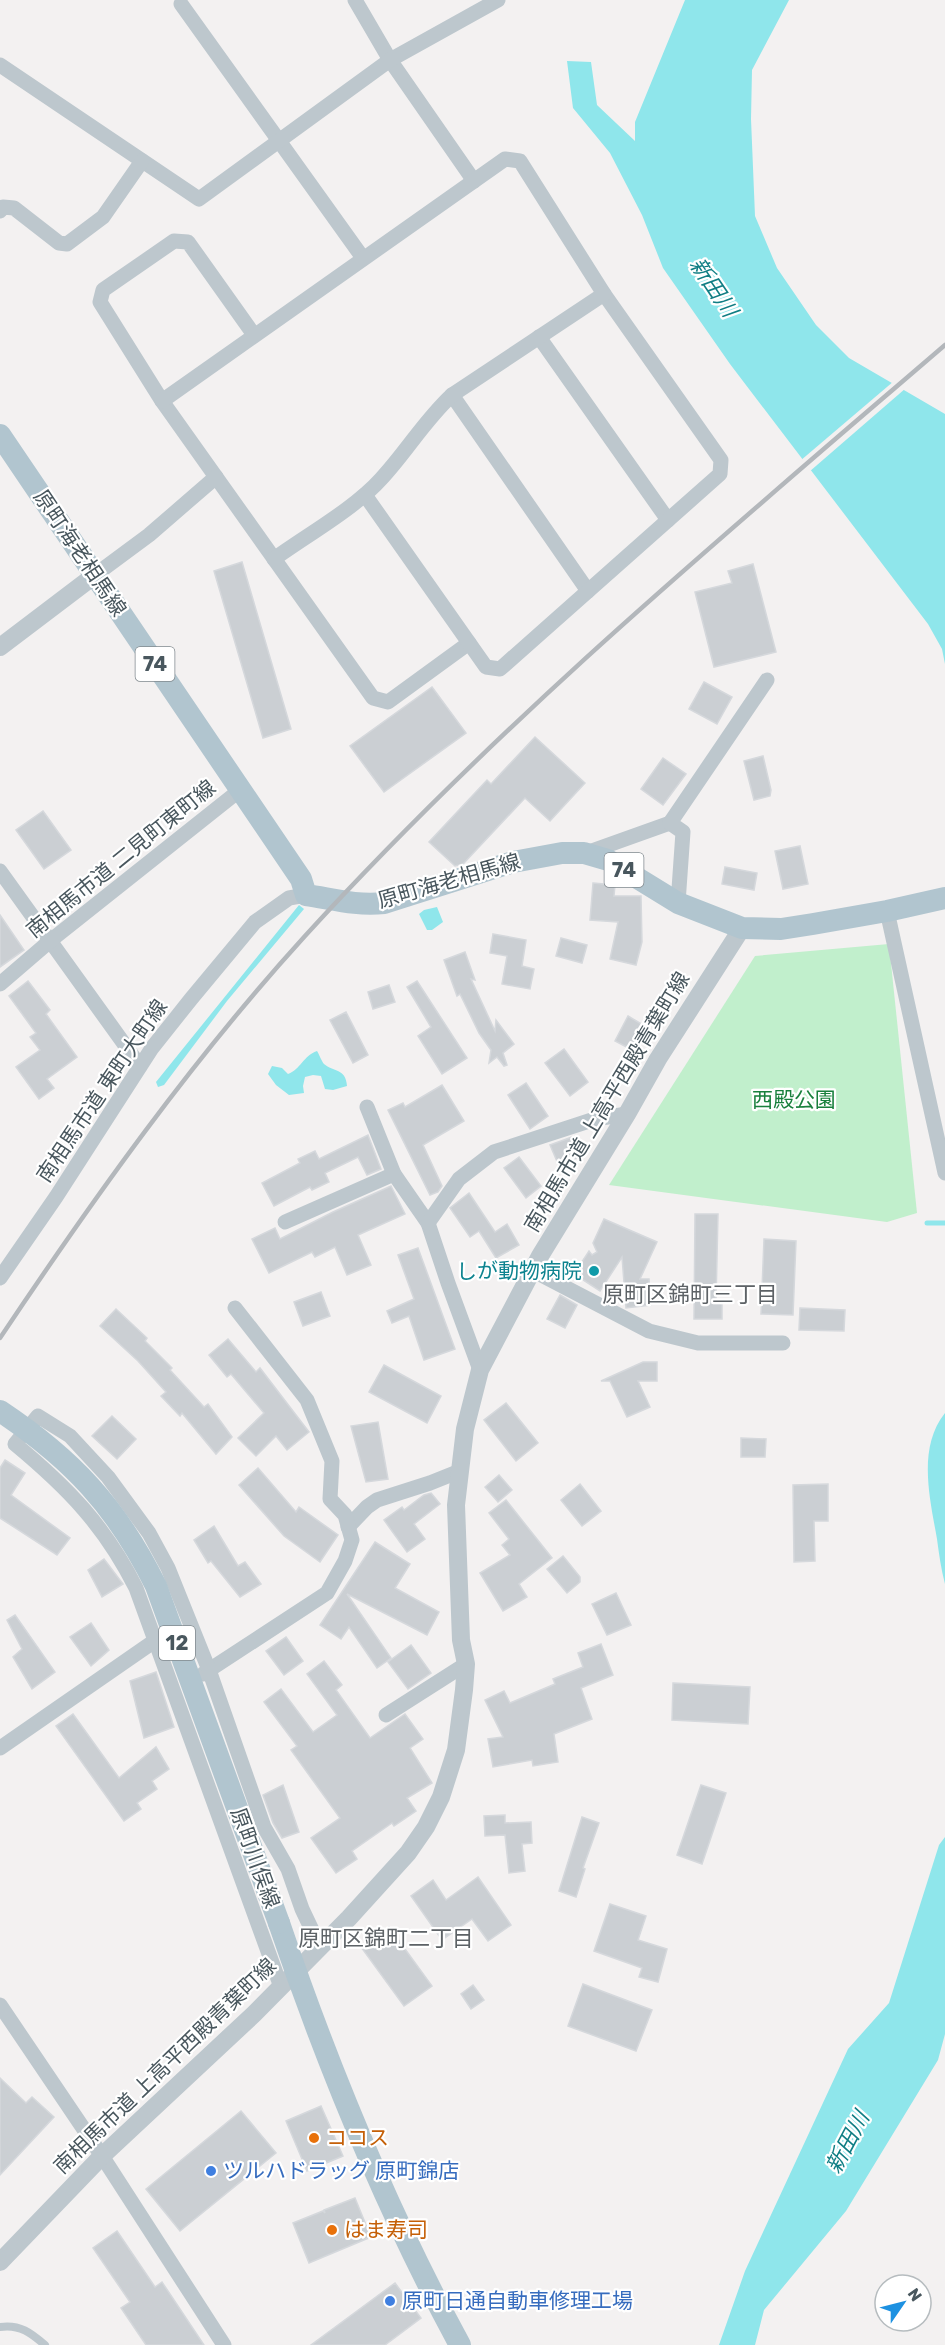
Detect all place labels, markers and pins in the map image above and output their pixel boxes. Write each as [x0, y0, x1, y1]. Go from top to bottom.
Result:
place label: しが動物病院 [456, 1258, 582, 1283]
marker: しが動物病院 [587, 1264, 601, 1278]
place label: ココス [326, 2125, 389, 2150]
marker: ココス [307, 2131, 321, 2145]
place label: ツルハドラッグ 原町錦店 [223, 2158, 459, 2183]
marker: ツルハドラッグ 原町錦店 [204, 2164, 218, 2178]
place label: はま寿司 [344, 2217, 428, 2242]
marker: はま寿司 [325, 2223, 339, 2237]
place label: 原町日通自動車修理工場 [402, 2288, 633, 2313]
marker: 原町日通自動車修理工場 [383, 2294, 397, 2308]

